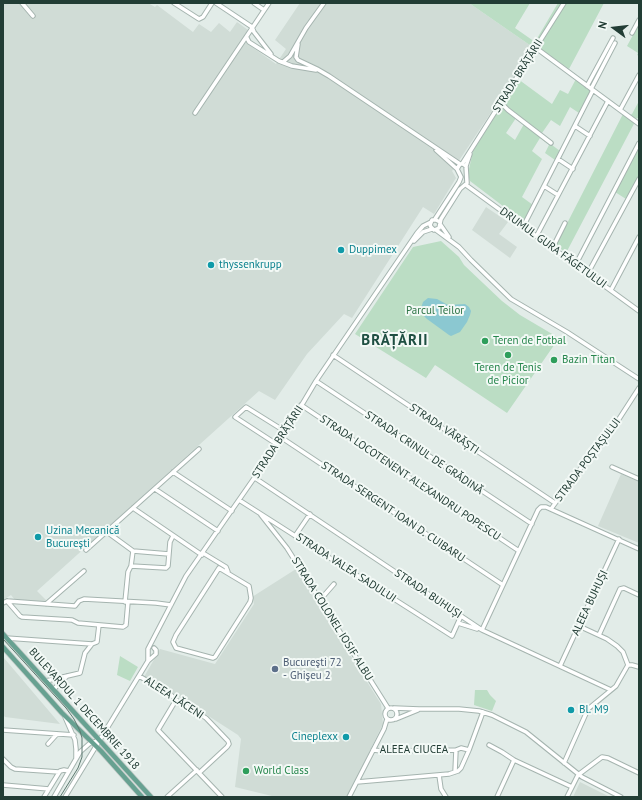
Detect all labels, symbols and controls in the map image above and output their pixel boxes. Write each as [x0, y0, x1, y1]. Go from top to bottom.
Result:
north arrow [594, 8, 634, 48]
text: N [595, 20, 610, 30]
street label: STRADA BRĂȚĂRII [490, 37, 546, 115]
street label: DRUMUL GURA FĂGETULUI [497, 205, 609, 291]
place label: Duppimex [349, 243, 397, 257]
marker: Duppimex [336, 245, 346, 255]
place label: thyssenkrupp [219, 258, 282, 272]
marker: thyssenkrupp [206, 260, 216, 270]
park label: Parcul Teilor [406, 304, 464, 318]
district label: BRĂȚĂRII [361, 332, 429, 350]
place label: Teren de Fotbal [493, 334, 566, 348]
marker: Teren de Fotbal [480, 336, 490, 346]
marker: Teren de Tenis de Picior [503, 350, 513, 360]
place label: Bazin Titan [562, 353, 615, 367]
marker: Bazin Titan [549, 355, 559, 365]
place label: Teren de Tenis de Picior [475, 361, 541, 387]
street label: STRADA VĂRĂȘTI [407, 401, 481, 457]
street label: STRADA BRĂȚĂRII [250, 403, 306, 481]
street label: STRADA CRINUL DE GRĂDINĂ [362, 408, 486, 498]
street label: STRADA LOCOTENENT ALEXANDRU POPESCU [317, 412, 503, 544]
street label: STRADA POȘTAȘULUI [552, 416, 624, 504]
street label: STRADA SERGENT IOAN D. CUIBARU [319, 459, 467, 565]
place label: Uzina Mecanică București [46, 524, 119, 550]
street label: STRADA VALEA SADULUI [293, 531, 399, 605]
marker: Uzina Mecanică București [33, 532, 43, 542]
street label: STRADA COLONEL IOSIF ALBU [289, 555, 375, 683]
street label: STRADA BUHUȘI [392, 567, 464, 621]
street label: ALEEA BUHUȘI [569, 568, 611, 638]
street label: BULEVARDUL 1 DECEMBRIE 1918 [26, 646, 142, 772]
place label: Bucureşti 72 - Ghişeu 2 [283, 656, 342, 682]
marker: Bucureşti 72 - Ghişeu 2 [270, 664, 280, 674]
street label: ALEEA LĂCENI [142, 674, 206, 722]
place label: Bl. M9 [579, 703, 609, 717]
marker: Bl. M9 [566, 705, 576, 715]
place label: Cineplexx [292, 730, 338, 744]
marker: Cineplexx [341, 732, 351, 742]
street label: ALEEA CIUCEA [380, 743, 448, 757]
place label: World Class [254, 764, 309, 778]
marker: World Class [241, 766, 251, 776]

